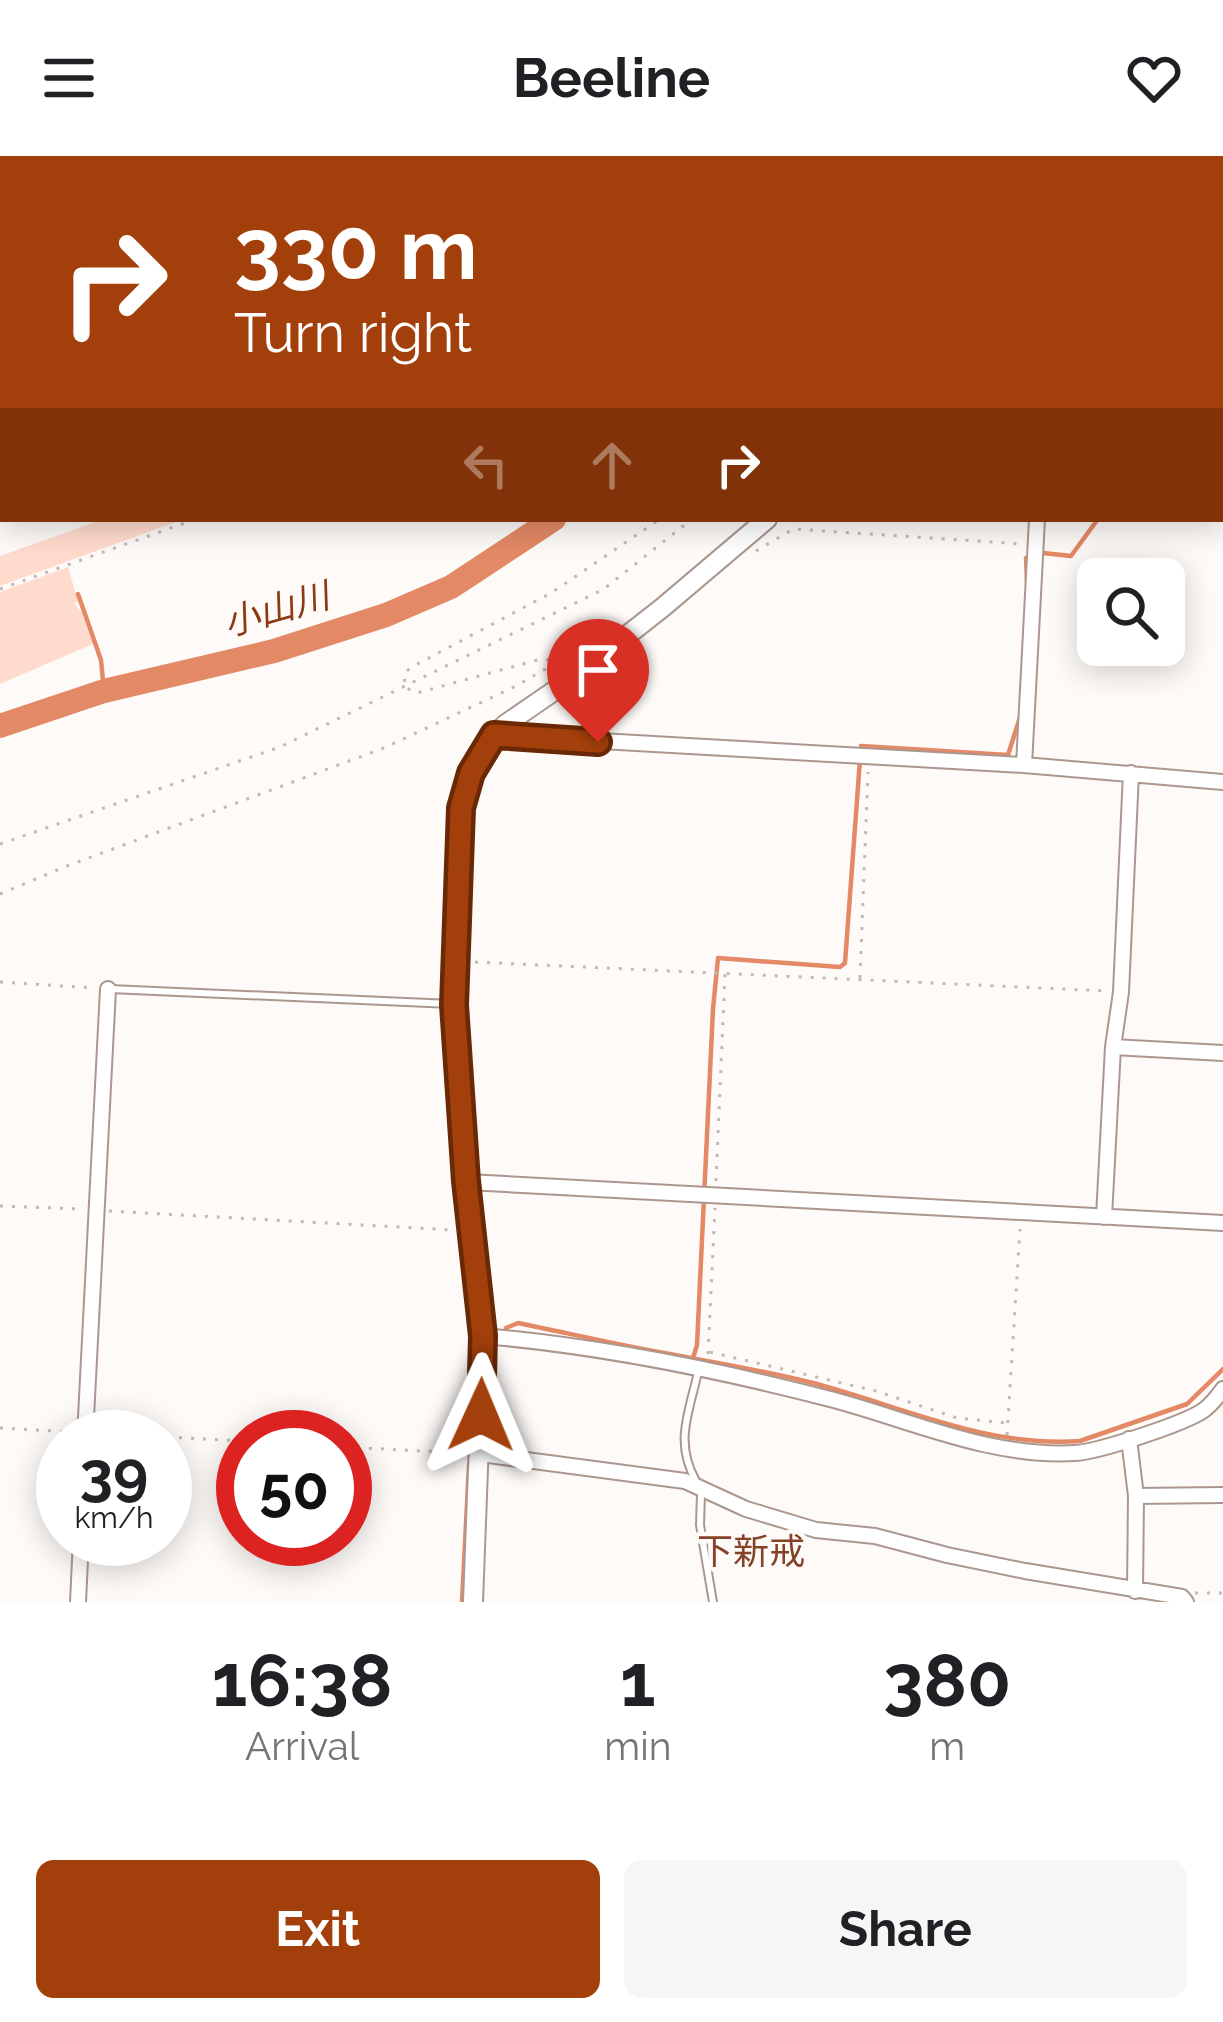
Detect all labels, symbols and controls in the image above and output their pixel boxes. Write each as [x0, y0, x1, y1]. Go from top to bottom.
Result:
icon: menu [36, 45, 102, 111]
icon: heart [1121, 45, 1187, 111]
text: Beeline [513, 46, 710, 110]
text: 330 m [234, 200, 478, 299]
icon: right [36, 204, 192, 360]
text: Turn right [234, 301, 472, 365]
icon: left [453, 432, 519, 498]
icon: ahead [579, 432, 645, 498]
icon: right [705, 432, 771, 498]
map controls [1077, 558, 1185, 666]
button: search [1077, 558, 1185, 666]
water label: 小山川 [218, 573, 338, 644]
pin [547, 619, 649, 742]
icon: arrive [565, 637, 631, 703]
position arrow [418, 1352, 544, 1478]
speed limit sign: 50 [216, 1410, 372, 1566]
text: 39 [80, 1438, 148, 1508]
text: km/h [74, 1500, 154, 1535]
district label: 下新戒 [697, 1530, 805, 1572]
text: 16:38 [212, 1638, 393, 1723]
text: 1 [620, 1638, 656, 1723]
text: 380 [883, 1638, 1011, 1723]
text: Arrival [245, 1723, 359, 1769]
text: min [604, 1723, 671, 1769]
text: m [929, 1723, 965, 1769]
button: Exit [36, 1860, 600, 1998]
button: Share [624, 1860, 1187, 1998]

